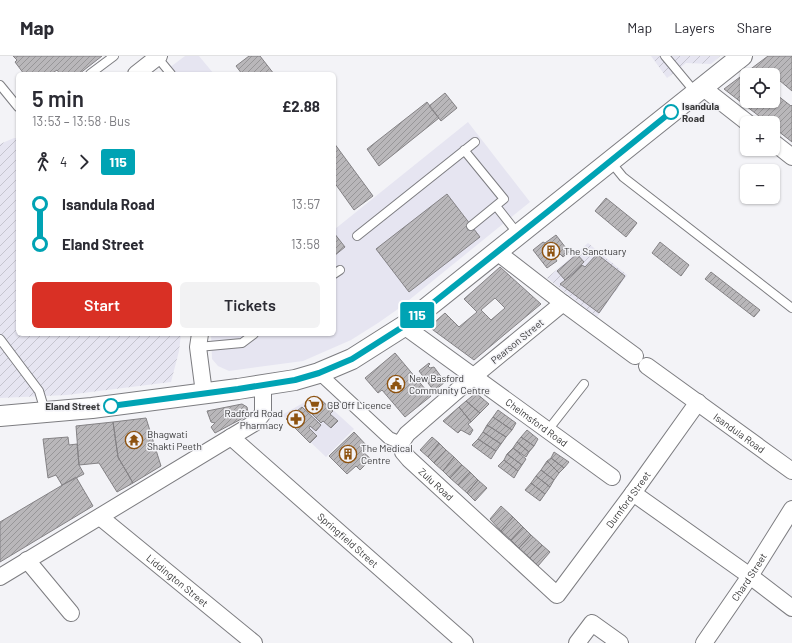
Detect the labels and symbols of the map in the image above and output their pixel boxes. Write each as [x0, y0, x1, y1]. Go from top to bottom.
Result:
place label: Isandula Road [682, 100, 719, 124]
marker: Isandula Road [663, 104, 679, 120]
building icon: The Sanctuary [541, 241, 561, 261]
place label: The Sanctuary [564, 245, 627, 257]
line badge: 115 [394, 302, 440, 328]
street label: Pearson Street [488, 316, 546, 366]
place label: New Basford Community Centre [409, 372, 490, 396]
public building icon: New Basford Community Centre [386, 374, 406, 394]
supermarket icon: GB Off Licence [304, 395, 324, 415]
street label: Chelmsford Road [503, 396, 570, 449]
marker: Eland Street [103, 398, 119, 414]
place label: GB Off Licence [327, 399, 391, 411]
place label: Eland Street [45, 400, 100, 412]
place label: Radford Road Pharmacy [225, 407, 283, 431]
pharmacy icon: Radford Road Pharmacy [286, 409, 306, 429]
street label: Isandula Road [711, 410, 767, 455]
place label: Bhagwati Shakti Peeth [147, 428, 202, 452]
temple icon: Bhagwati Shakti Peeth [124, 430, 144, 450]
place label: The Medical Centre [361, 442, 412, 466]
building icon: The Medical Centre [338, 444, 358, 464]
street label: Zulu Road [416, 465, 456, 503]
street label: Durnford Street [603, 468, 653, 530]
street label: Springfield Street [315, 510, 381, 570]
street label: Chard Street [729, 550, 769, 603]
street label: Liddington Street [144, 552, 211, 609]

